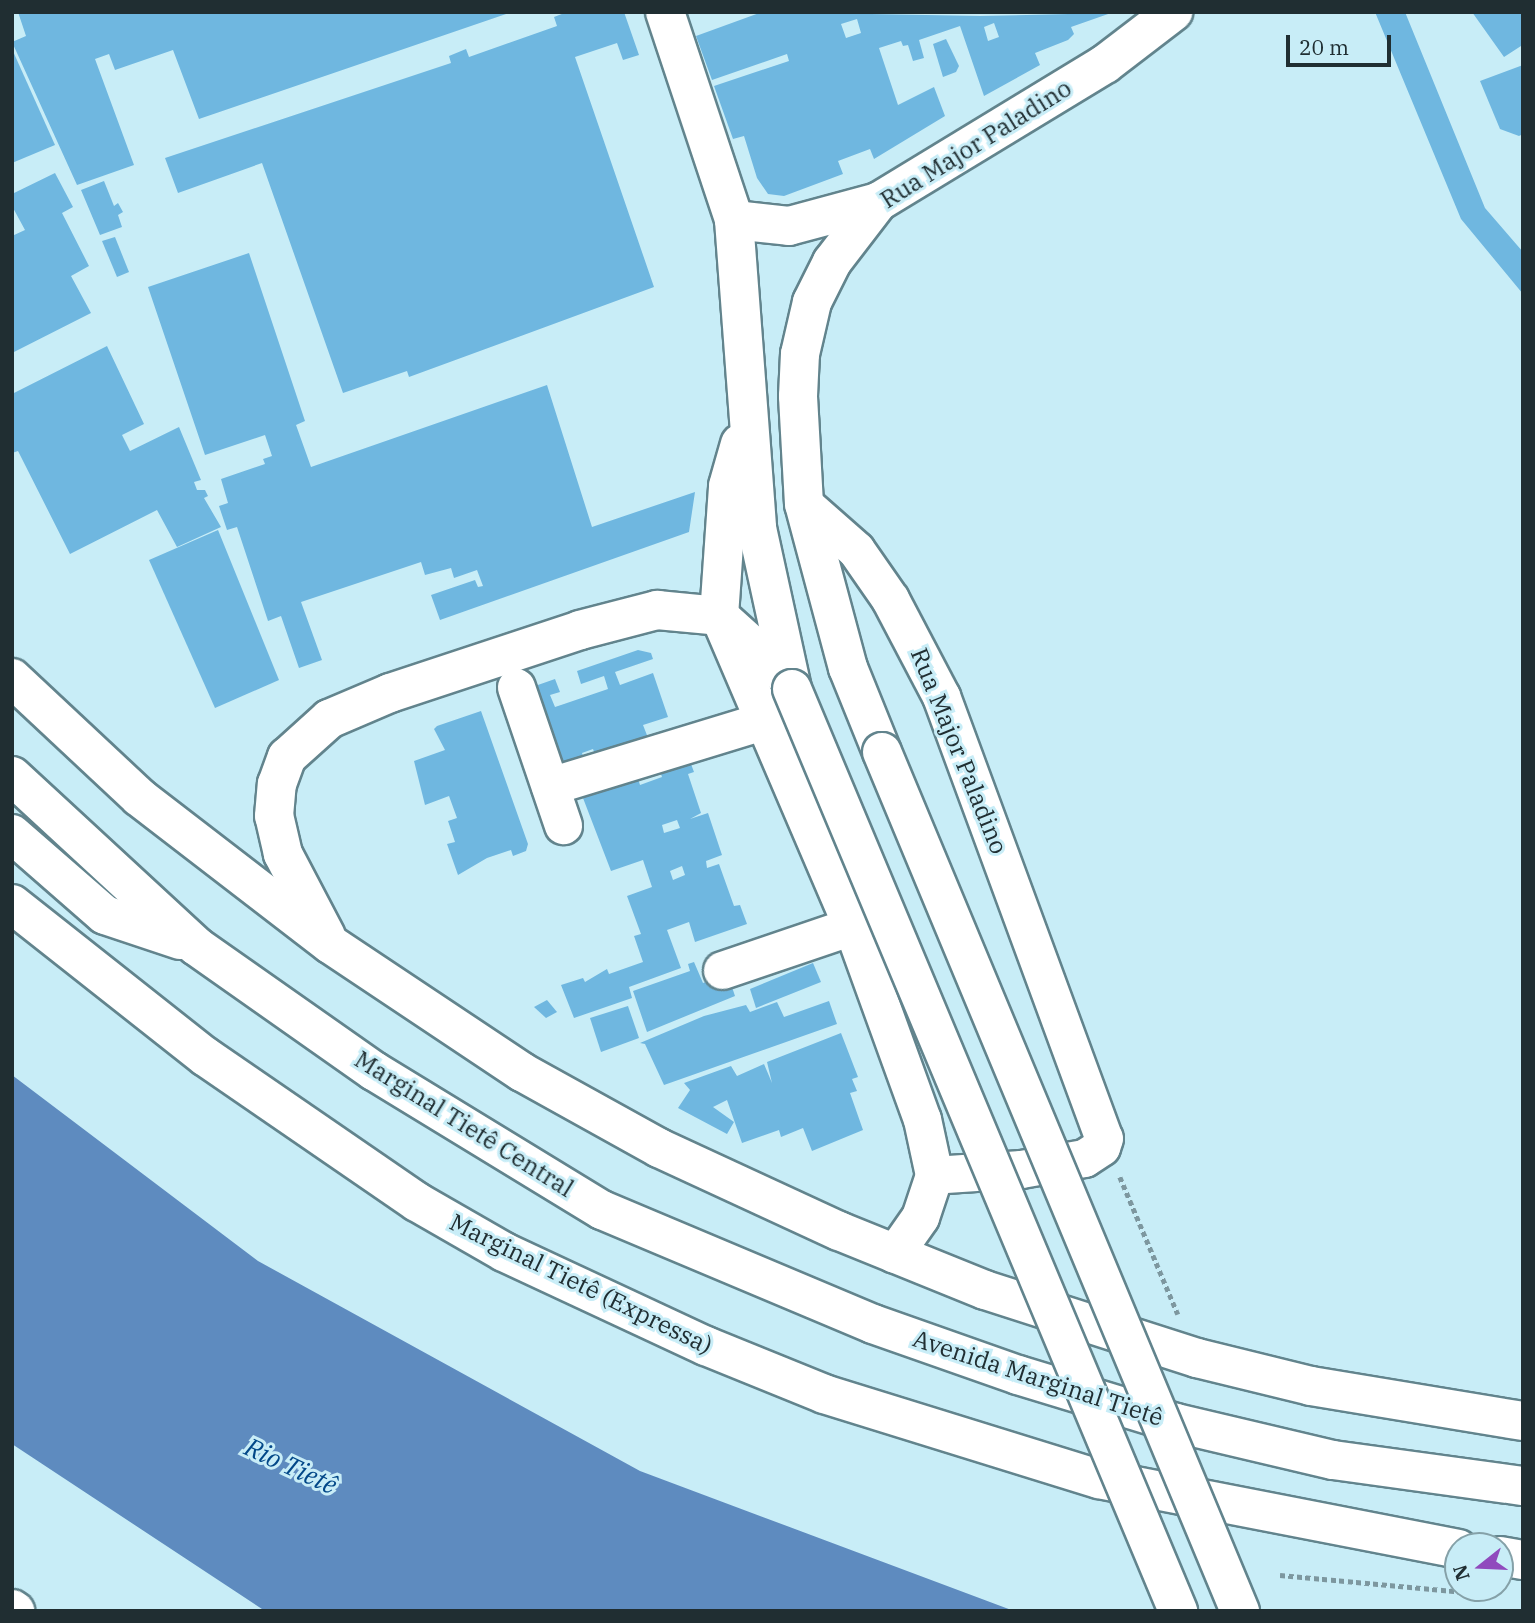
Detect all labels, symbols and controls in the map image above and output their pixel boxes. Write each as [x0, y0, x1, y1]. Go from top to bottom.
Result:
scale bar [1290, 21, 1395, 65]
text: 20 m [1299, 33, 1349, 61]
street label: Rua Major Paladino [875, 74, 1077, 214]
street label: Rua Major Paladino [905, 644, 1013, 858]
street label: Marginal Tietê Central [349, 1045, 579, 1203]
street label: Marginal Tietê (Expressa) [445, 1208, 717, 1360]
street label: Avenida Marginal Tietê [909, 1324, 1167, 1432]
water label: Rio Tietê [240, 1431, 342, 1501]
north arrow [1444, 1532, 1514, 1602]
text: N [1447, 1562, 1475, 1584]

